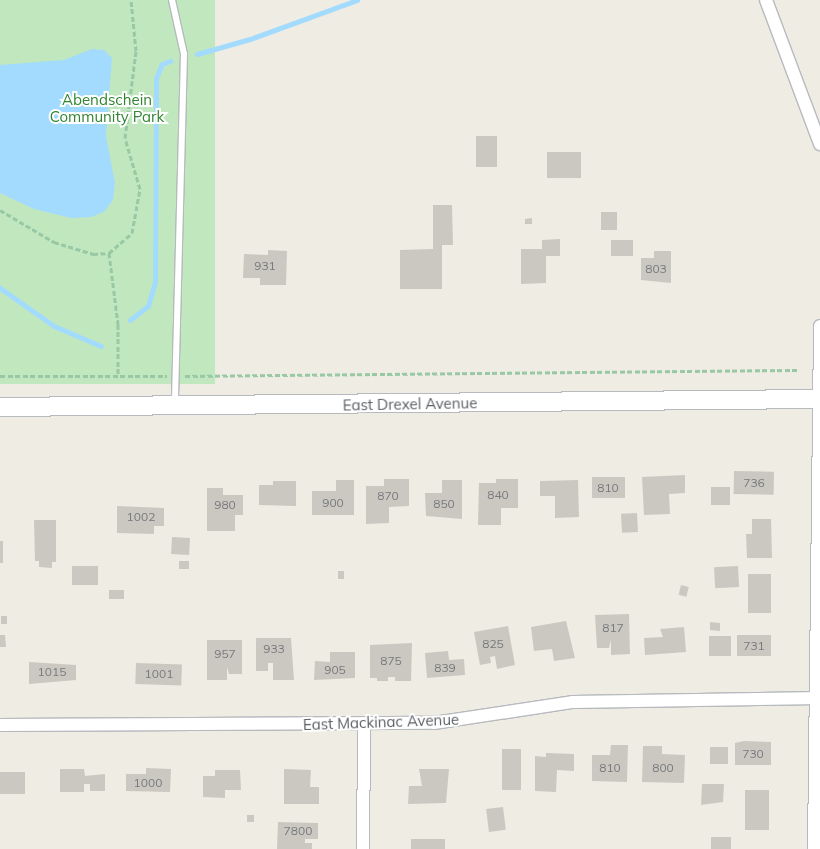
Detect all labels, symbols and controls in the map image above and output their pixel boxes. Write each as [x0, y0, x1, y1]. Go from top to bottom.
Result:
park label: Abendschein Community Park [50, 90, 164, 125]
house number: 931 [254, 259, 276, 273]
house number: 803 [645, 262, 667, 276]
street label: East Drexel Avenue [343, 394, 477, 414]
house number: 736 [743, 476, 765, 490]
house number: 810 [597, 481, 619, 495]
house number: 840 [487, 488, 509, 502]
house number: 870 [377, 489, 399, 503]
house number: 900 [322, 496, 344, 510]
house number: 850 [433, 497, 455, 511]
house number: 980 [214, 498, 236, 512]
house number: 1002 [127, 510, 155, 524]
house number: 817 [602, 621, 624, 635]
house number: 825 [482, 637, 504, 651]
house number: 731 [743, 639, 765, 653]
house number: 933 [263, 642, 285, 656]
house number: 957 [214, 647, 236, 661]
house number: 875 [380, 654, 402, 668]
house number: 839 [434, 661, 456, 675]
house number: 905 [324, 663, 346, 677]
house number: 1015 [38, 665, 66, 679]
house number: 1001 [145, 667, 173, 681]
street label: East Mackinac Avenue [303, 710, 459, 734]
house number: 730 [742, 747, 764, 761]
house number: 810 [599, 761, 621, 775]
house number: 800 [652, 761, 674, 775]
house number: 1000 [134, 776, 162, 790]
house number: 7800 [284, 824, 312, 838]

